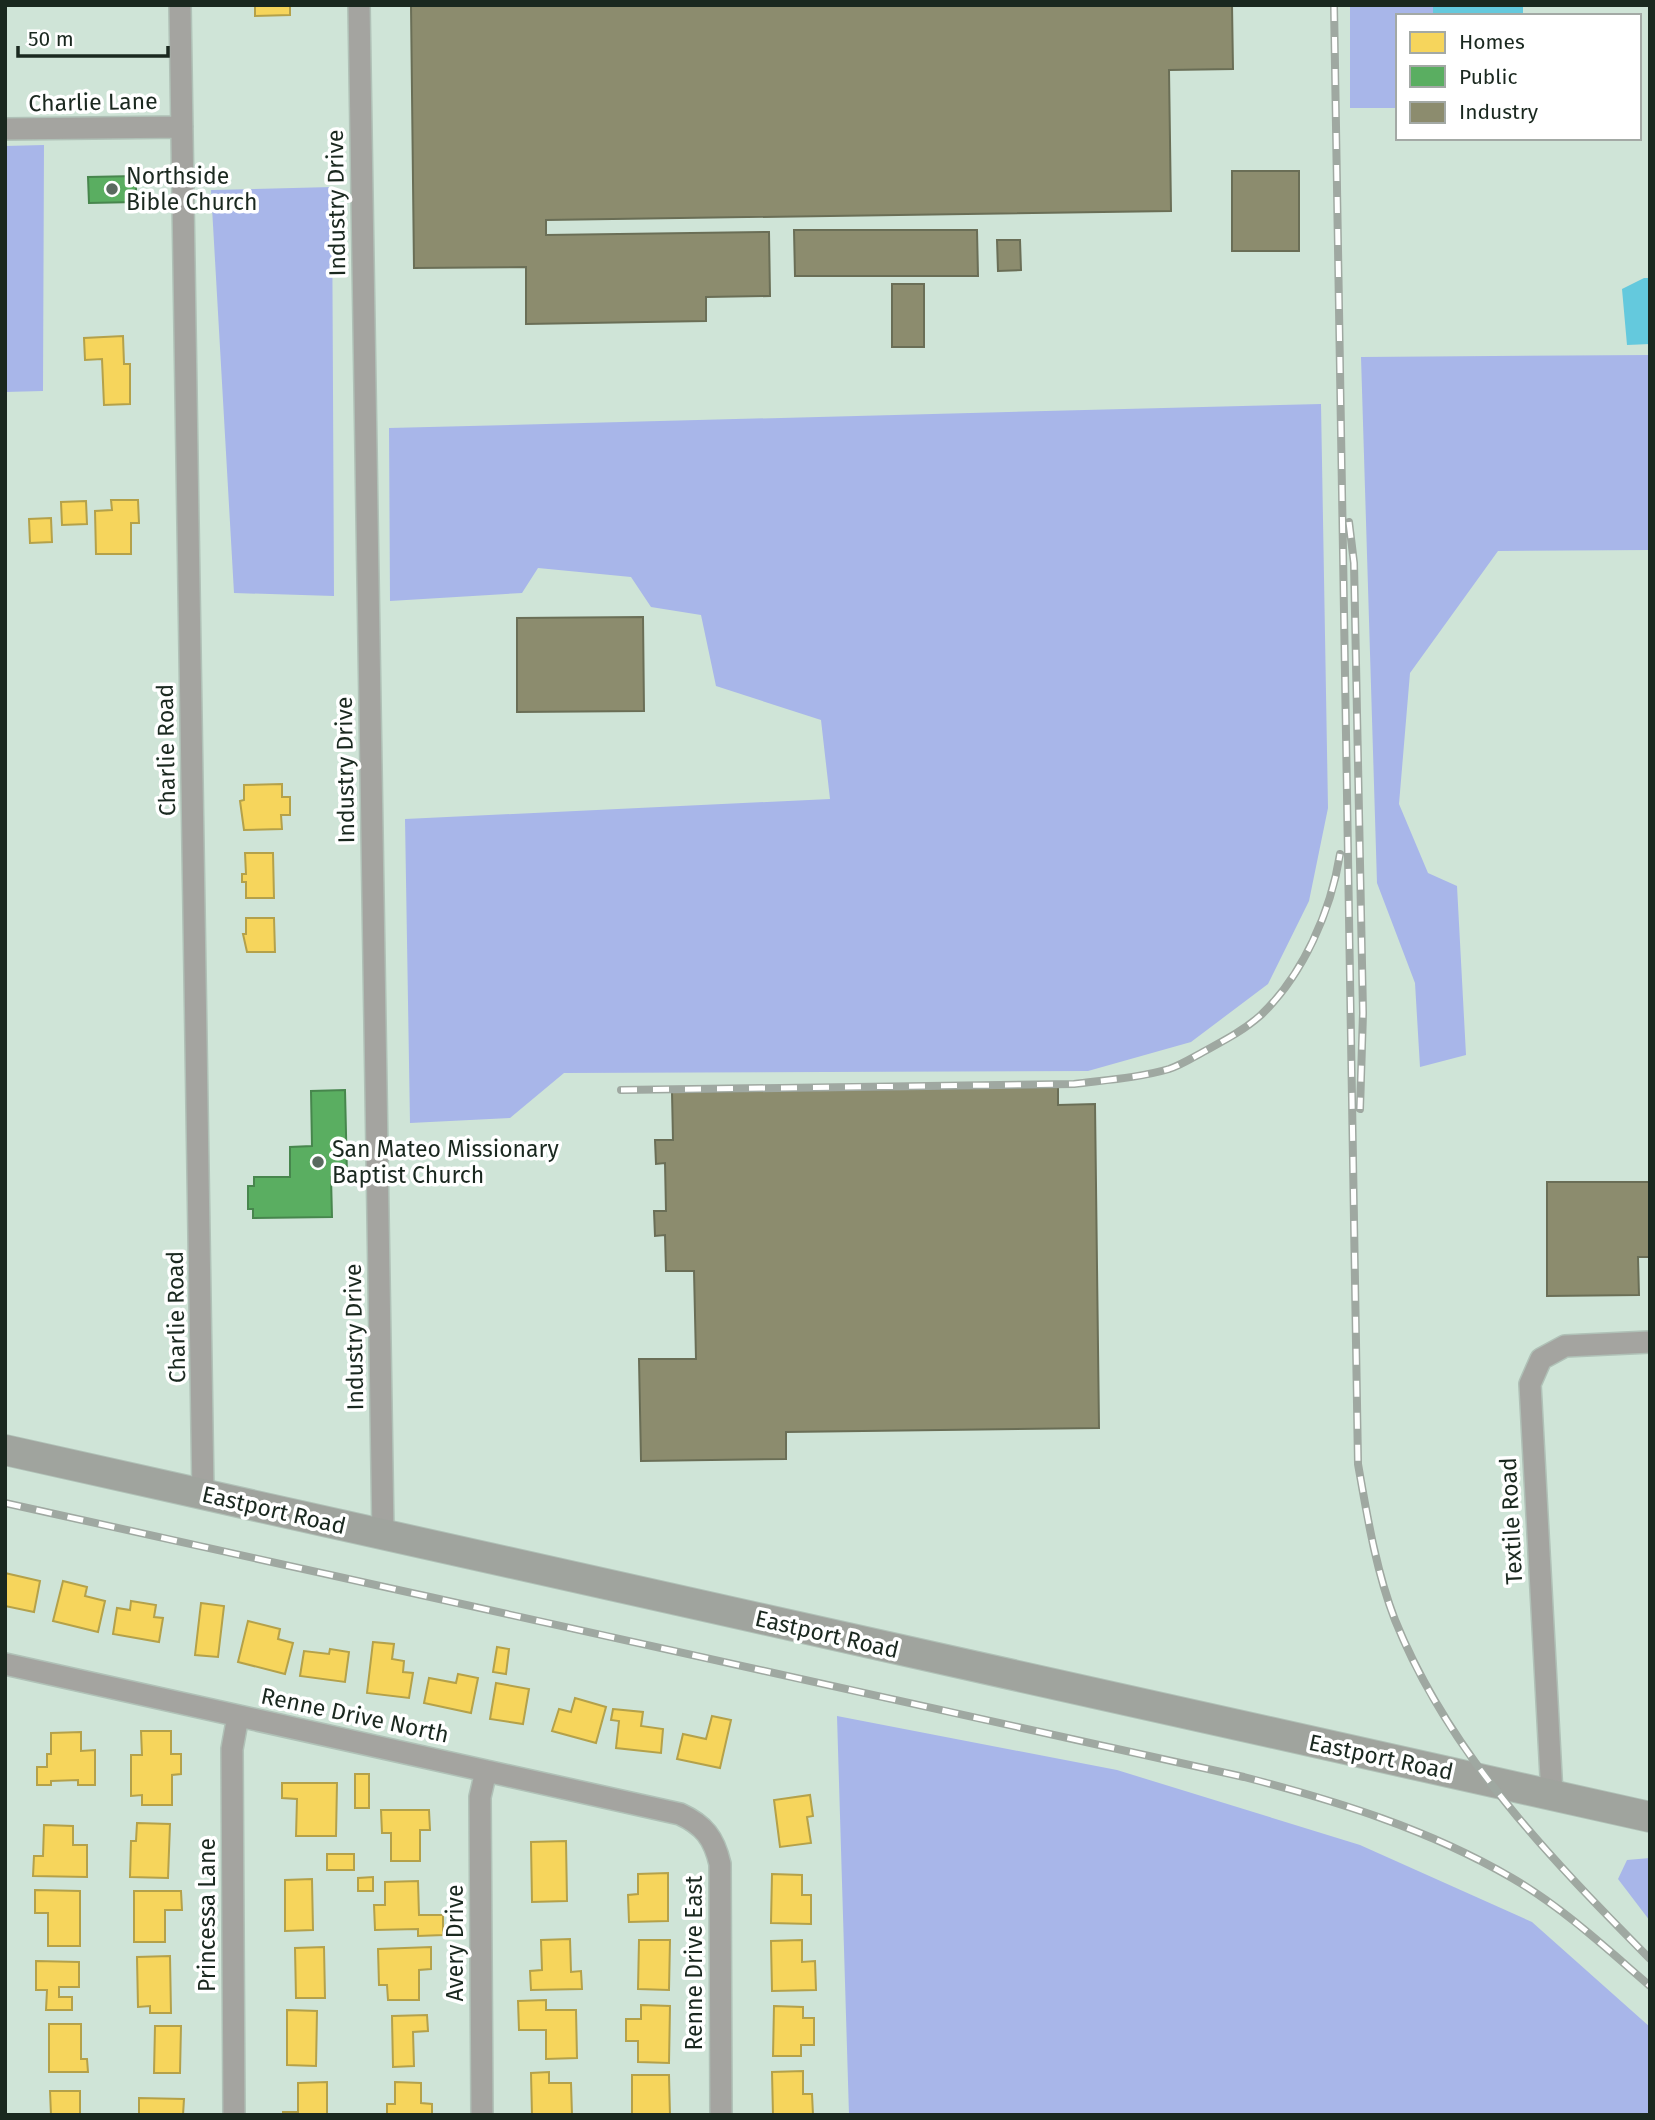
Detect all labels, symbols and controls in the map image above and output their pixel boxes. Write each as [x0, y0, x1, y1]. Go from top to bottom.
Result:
scale bar [18, 14, 168, 58]
legend [1396, 14, 1641, 140]
text: 50 m [28, 26, 74, 52]
text: Homes [1459, 29, 1525, 55]
text: Public [1459, 64, 1517, 90]
street label: Charlie Lane [28, 87, 158, 117]
text: Industry [1459, 99, 1539, 125]
street label: Industry Drive [321, 129, 351, 277]
place label: Northside Bible Church [126, 162, 258, 216]
marker: Northside Bible Church [104, 181, 120, 197]
street label: Charlie Road [151, 684, 181, 816]
street label: Industry Drive [330, 696, 360, 844]
place label: San Mateo Missionary Baptist Church [332, 1135, 559, 1189]
marker: San Mateo Missionary Baptist Church [310, 1154, 326, 1170]
street label: Charlie Road [161, 1251, 191, 1383]
street label: Industry Drive [339, 1263, 369, 1411]
street label: Textile Road [1494, 1457, 1528, 1585]
street label: Eastport Road [199, 1480, 349, 1540]
street label: Eastport Road [752, 1604, 902, 1664]
street label: Renne Drive North [258, 1681, 452, 1749]
street label: Eastport Road [1306, 1728, 1456, 1786]
street label: Princessa Lane [193, 1838, 221, 1992]
street label: Renne Drive East [680, 1875, 708, 2051]
street label: Avery Drive [441, 1884, 469, 2002]

